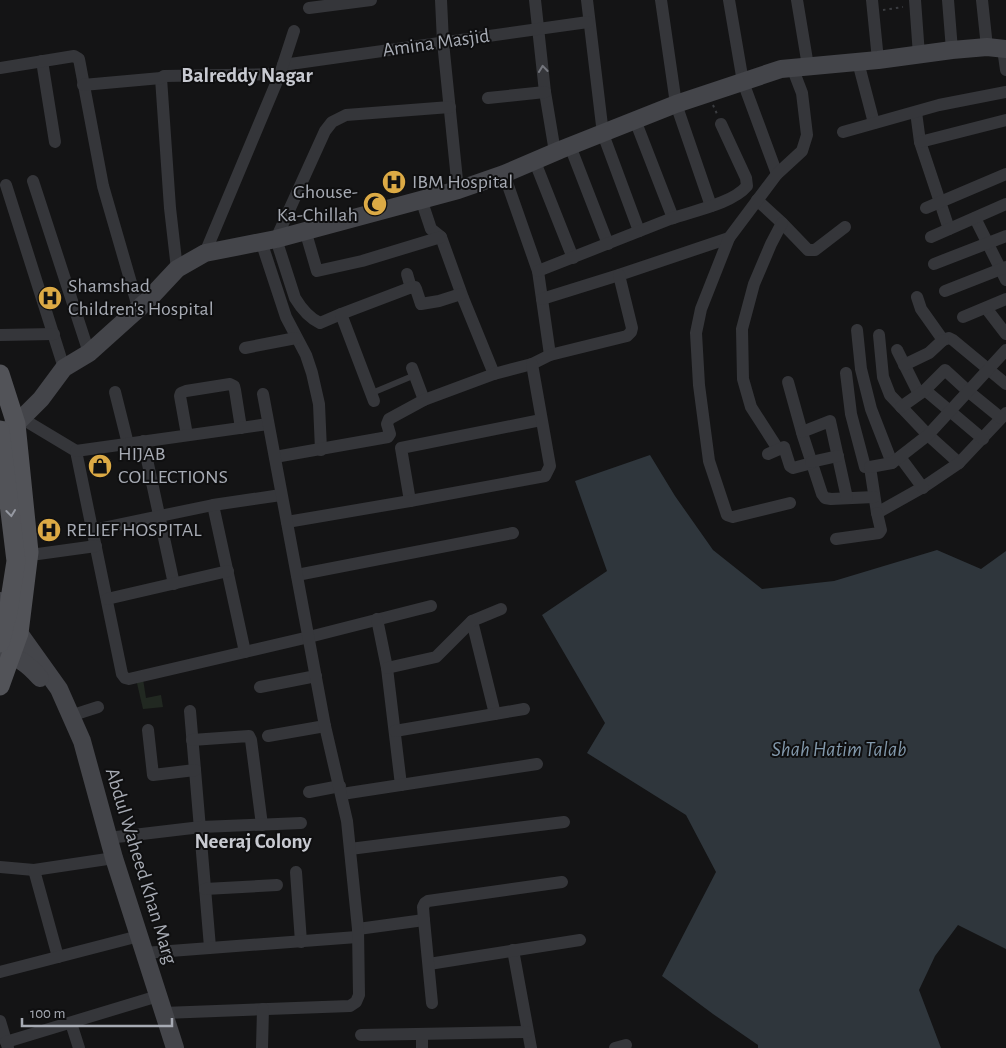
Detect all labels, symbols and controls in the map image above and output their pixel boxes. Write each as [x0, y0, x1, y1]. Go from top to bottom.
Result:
street label: Amina Masjid [381, 26, 491, 60]
district label: Balreddy Nagar [181, 65, 313, 86]
one-way arrow [538, 65, 549, 73]
hospital icon: IBM Hospital [381, 169, 407, 195]
place label: IBM Hospital [412, 172, 513, 192]
place label: Ghouse- Ka-Chillah [277, 182, 358, 225]
mosque icon: Ghouse- Ka-Chillah [362, 191, 388, 217]
place label: Shamshad Children's Hospital [68, 276, 214, 319]
hospital icon: Shamshad Children's Hospital [37, 285, 63, 311]
place label: HIJAB COLLECTIONS [118, 444, 228, 487]
shop icon: HIJAB COLLECTIONS [87, 453, 113, 479]
one-way arrow [5, 510, 16, 518]
hospital icon: RELIEF HOSPITAL [36, 517, 62, 543]
place label: RELIEF HOSPITAL [66, 520, 202, 540]
water label: Shah Hatim Talab [772, 739, 906, 760]
street label: Abdul Waheed Khan Marg [102, 766, 180, 967]
district label: Neeraj Colony [194, 831, 312, 852]
scale bar [22, 996, 172, 1028]
text: 100 m [30, 1006, 65, 1021]

